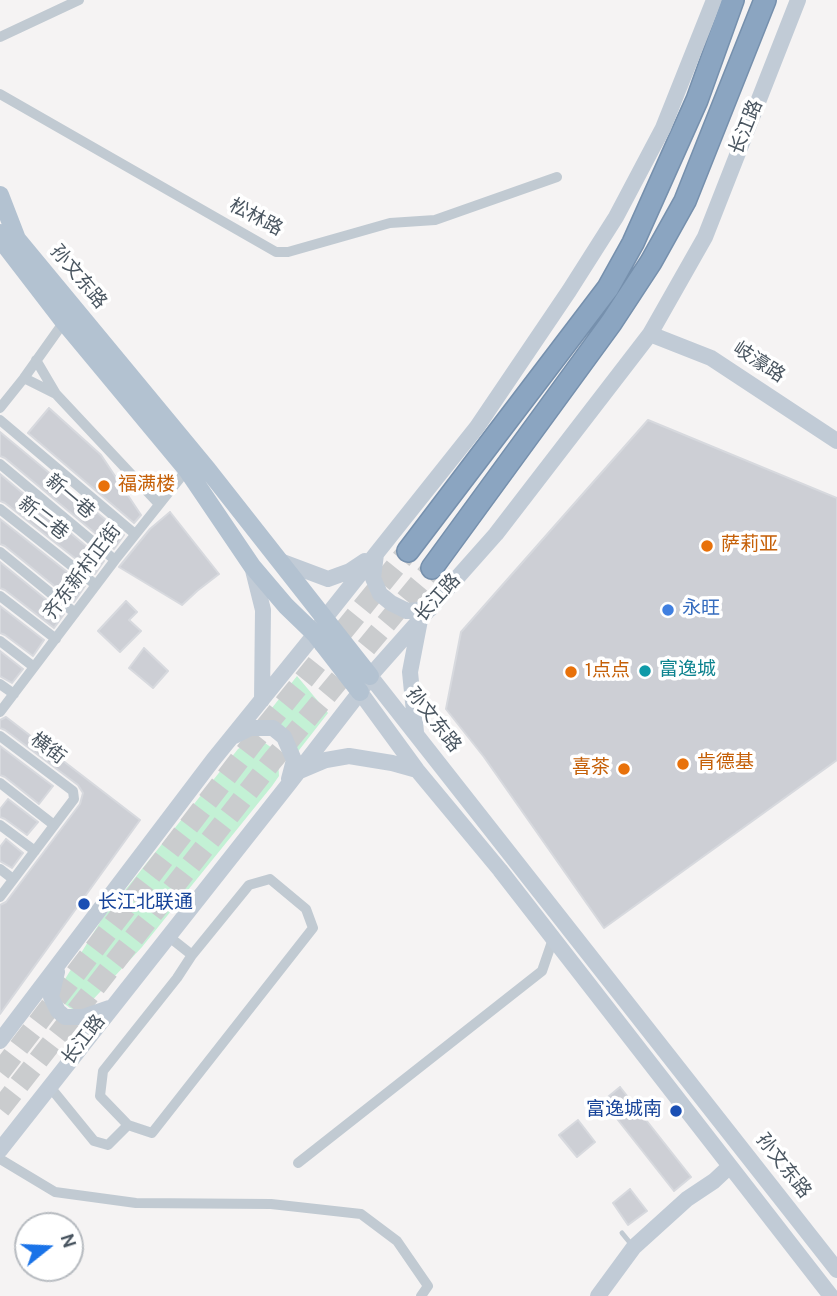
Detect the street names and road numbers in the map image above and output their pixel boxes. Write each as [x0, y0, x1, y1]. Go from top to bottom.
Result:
street label: 长江路 [727, 97, 769, 159]
street label: 松林路 [224, 196, 286, 242]
street label: 孙文东路 [44, 242, 110, 314]
street label: 岐濠路 [728, 339, 788, 389]
street label: 新一巷 [40, 471, 98, 525]
street label: 新二巷 [13, 493, 71, 547]
street label: 齐东新村正街 [41, 521, 127, 625]
street label: 长江路 [411, 570, 467, 628]
street label: 孙文东路 [400, 684, 464, 758]
street label: 横街 [25, 729, 69, 771]
street label: 长江路 [58, 1012, 112, 1070]
street label: 孙文东路 [750, 1130, 814, 1204]

